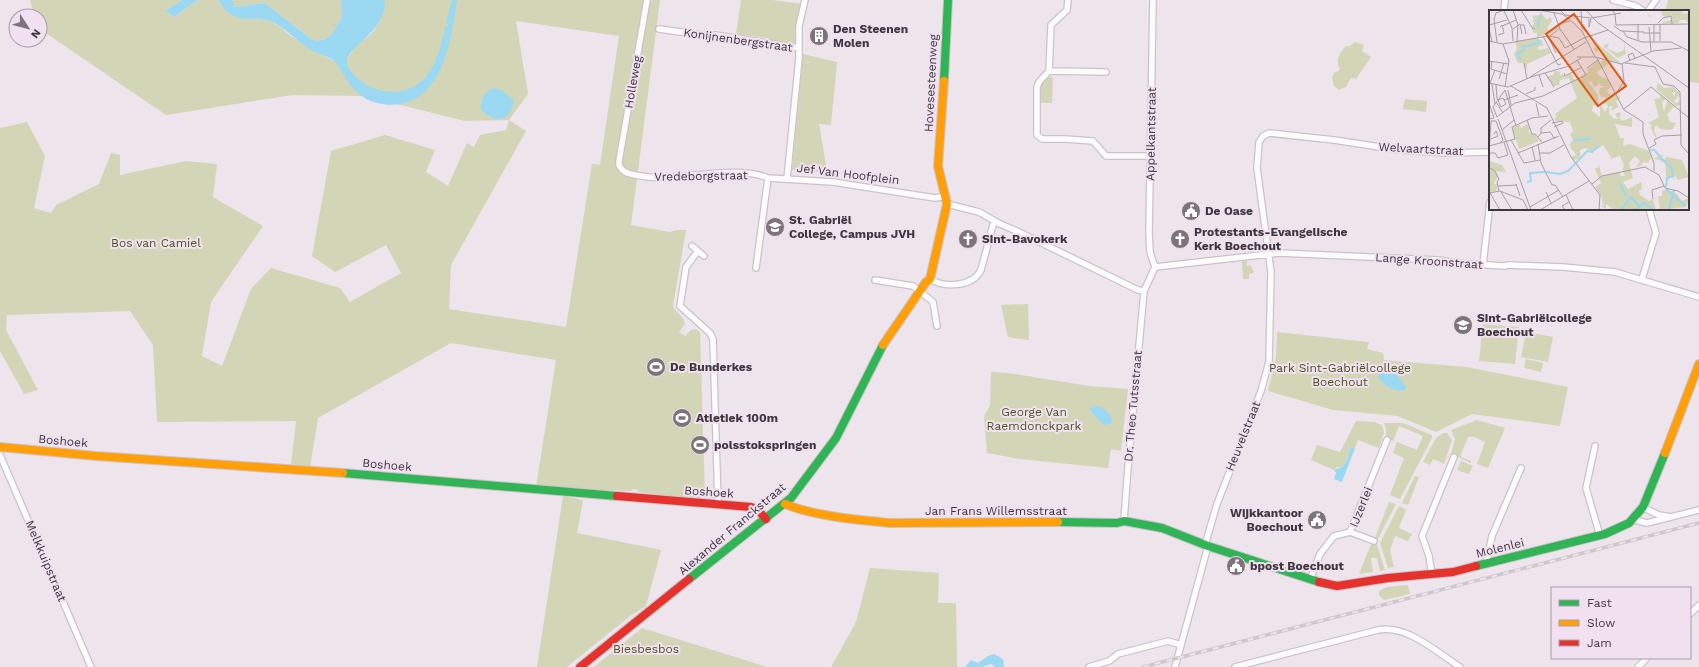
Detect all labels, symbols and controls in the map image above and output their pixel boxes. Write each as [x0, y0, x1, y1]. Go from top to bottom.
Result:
north arrow [8, 8, 48, 48]
inset map [1489, 10, 1689, 210]
place label: Den Steenen Molen [833, 22, 908, 50]
street label: Konijnenbergstraat [683, 25, 793, 55]
building icon: Den Steenen Molen [808, 25, 830, 47]
text: N [28, 26, 43, 41]
street label: Hovesesteenweg [921, 33, 941, 132]
street label: Holleweg [621, 54, 645, 109]
street label: Appelkantstraat [1143, 87, 1159, 181]
street label: Welvaartstraat [1378, 140, 1464, 158]
street label: Jef Van Hoofplein [796, 161, 900, 187]
street label: Vredeborgstraat [654, 168, 748, 184]
public building icon: De Oase [1180, 200, 1202, 222]
place label: De Oase [1205, 204, 1253, 218]
place label: St. Gabriël College, Campus JVH [789, 213, 915, 241]
school or university icon: St. Gabriël College, Campus JVH [764, 216, 786, 238]
place label: Protestants-Evangelische Kerk Boechout [1194, 225, 1348, 253]
church icon: Sint-Bavokerk [957, 228, 979, 250]
church icon: Protestants-Evangelische Kerk Boechout [1169, 228, 1191, 250]
place label: Sint-Bavokerk [982, 232, 1068, 246]
park label: Bos van Camiel [111, 236, 201, 250]
street label: Lange Kroonstraat [1375, 250, 1483, 272]
place label: Sint-Gabriëlcollege Boechout [1477, 311, 1592, 339]
school or university icon: Sint-Gabriëlcollege Boechout [1452, 314, 1474, 336]
street label: Dr. Theo Tutsstraat [1121, 350, 1145, 462]
sports icon: De Bunderkes [645, 356, 667, 378]
place label: De Bunderkes [670, 360, 753, 374]
park label: Park Sint-Gabriëlcollege Boechout [1269, 361, 1411, 389]
street label: Heuvelstraat [1223, 399, 1263, 473]
park label: George Van Raemdonckpark [987, 405, 1082, 433]
sports icon: Atletiek 100m [671, 407, 693, 429]
place label: Atletiek 100m [696, 411, 778, 425]
street label: Boshoek [38, 432, 89, 450]
sports icon: polsstokspringen [689, 434, 711, 456]
place label: polsstokspringen [714, 438, 816, 452]
street label: Boshoek [362, 456, 413, 474]
street label: Alexander Franckstraat [676, 480, 788, 578]
street label: Boshoek [684, 483, 734, 501]
street label: IJzerlei [1347, 485, 1375, 529]
street label: Jan Frans Willemsstraat [925, 504, 1067, 518]
place label: Wijkkantoor Boechout [1230, 506, 1304, 534]
public building icon: Wijkkantoor Boechout [1306, 509, 1328, 531]
street label: Melkkuipstraat [23, 518, 69, 604]
street label: Molenlei [1474, 535, 1526, 561]
public building icon: bpost Boechout [1225, 555, 1247, 577]
place label: bpost Boechout [1250, 559, 1345, 573]
legend [1551, 587, 1691, 659]
text: Fast [1587, 596, 1612, 610]
text: Slow [1587, 616, 1615, 630]
text: Jam [1587, 636, 1612, 650]
park label: Biesbesbos [613, 642, 679, 656]

